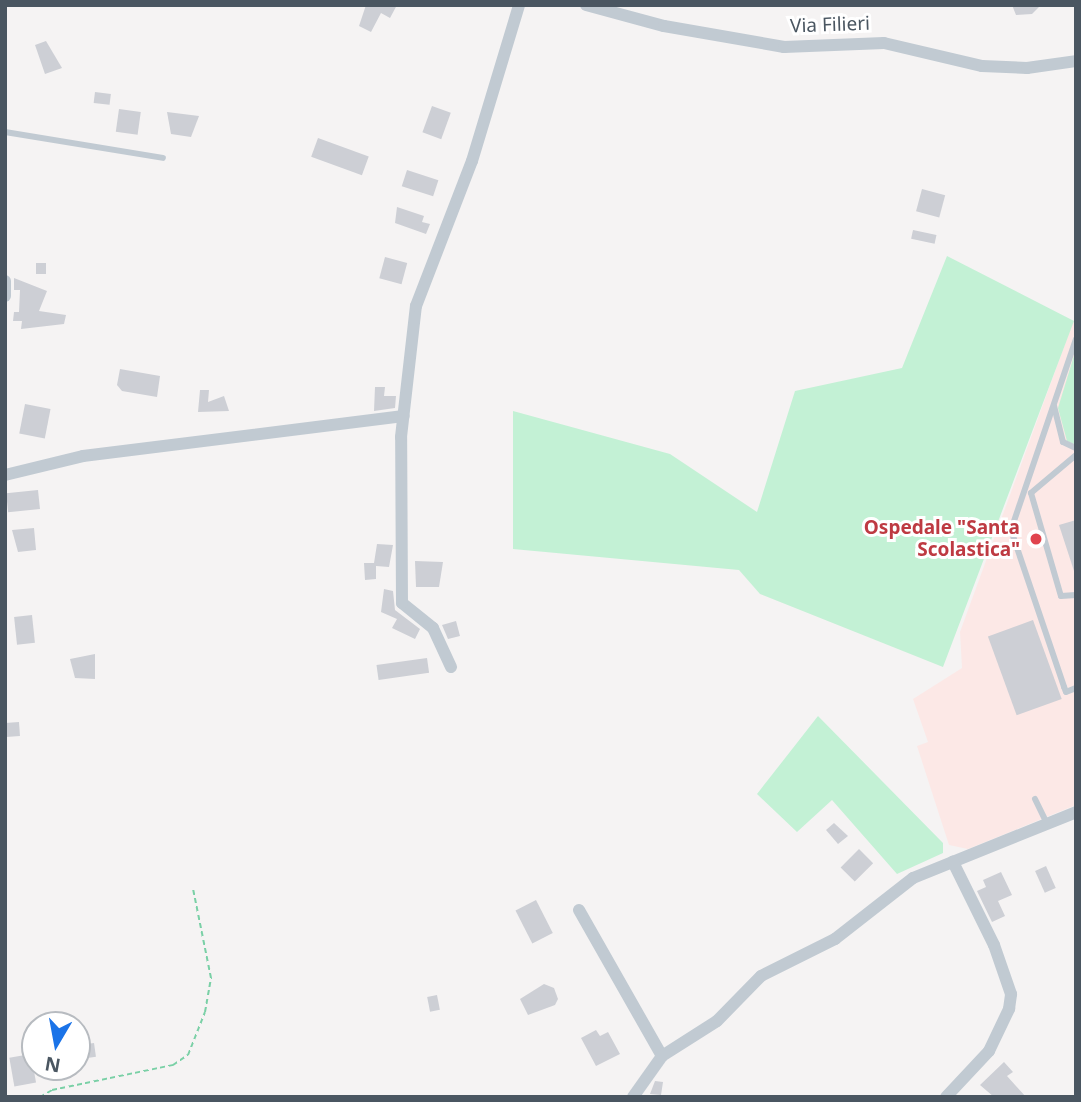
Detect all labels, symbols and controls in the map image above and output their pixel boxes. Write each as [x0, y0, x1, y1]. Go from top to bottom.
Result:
street label: Via Filieri [790, 12, 870, 38]
place label: Ospedale "Santa Scolastica" [864, 517, 1020, 561]
marker: Ospedale "Santa Scolastica" [1026, 529, 1046, 549]
north arrow [21, 1011, 91, 1081]
text: N [43, 1051, 63, 1079]

